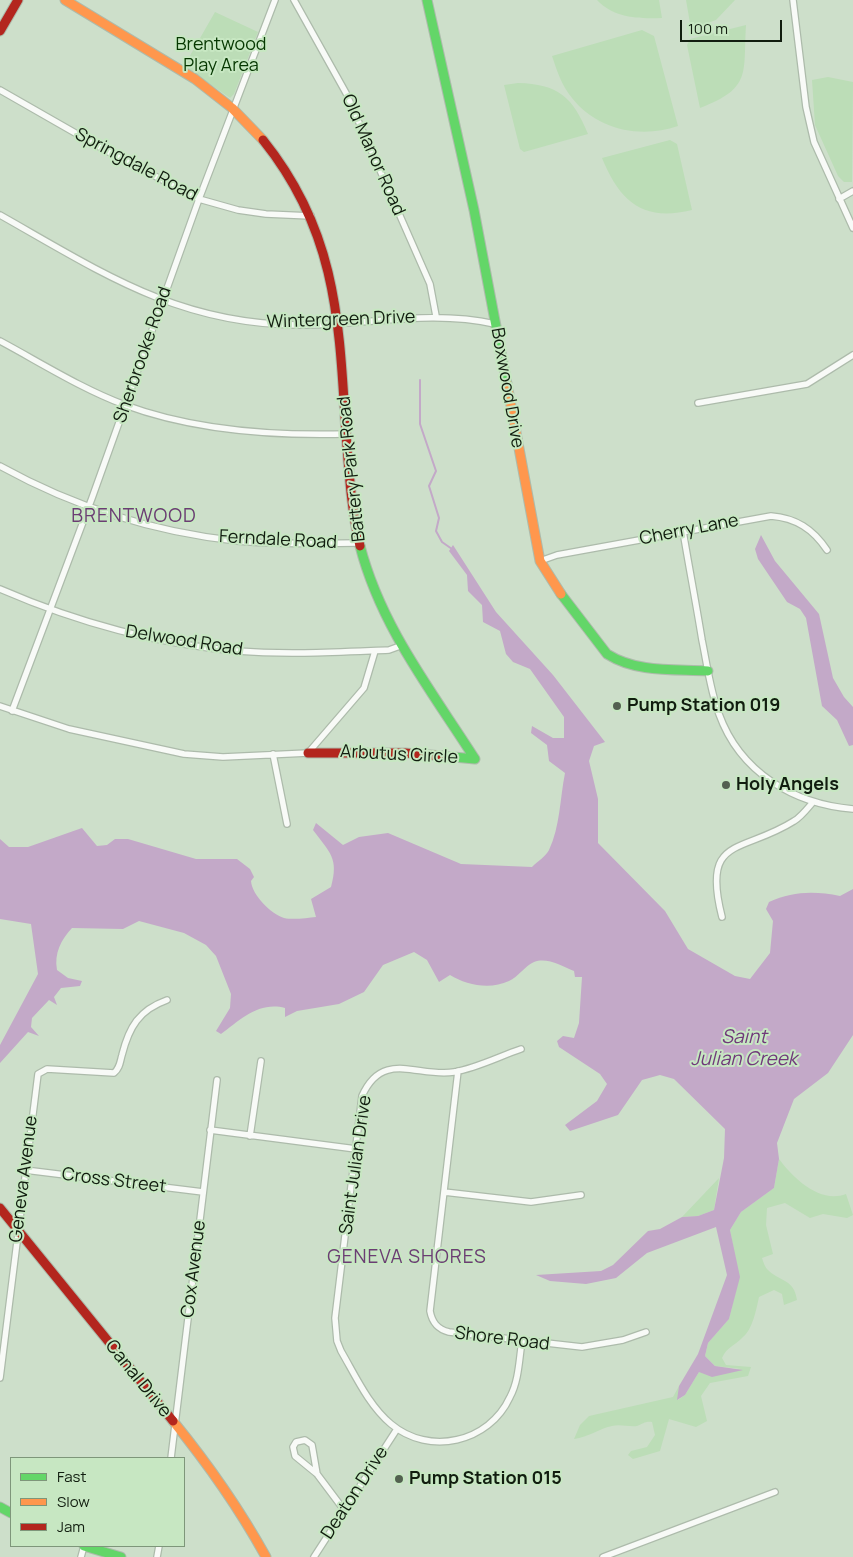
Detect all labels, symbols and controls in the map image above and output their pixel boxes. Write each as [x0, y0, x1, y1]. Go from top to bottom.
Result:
scale bar [683, 10, 786, 42]
text: 100 m [688, 18, 728, 39]
park label: Brentwood Play Area [176, 34, 266, 76]
street label: Old Manor Road [337, 91, 409, 219]
street label: Springdale Road [71, 124, 201, 206]
street label: Sherbrooke Road [110, 284, 176, 426]
street label: Wintergreen Drive [266, 307, 416, 333]
street label: Boxwood Drive [486, 326, 528, 450]
street label: Battery Park Road [334, 395, 370, 543]
district label: BRENTWOOD [70, 506, 198, 528]
street label: Cherry Lane [638, 510, 740, 550]
street label: Ferndale Road [218, 526, 338, 554]
street label: Delwood Road [124, 621, 244, 661]
place label: Pump Station 019 [627, 695, 780, 717]
marker: Pump Station 019 [611, 700, 623, 712]
street label: Arbutus Circle [340, 741, 458, 769]
place label: Holy Angels [736, 774, 839, 796]
marker: Holy Angels [720, 779, 732, 791]
water label: Saint Julian Creek [691, 1027, 797, 1071]
street label: Saint Julian Drive [336, 1094, 376, 1236]
street label: Geneva Avenue [6, 1114, 42, 1244]
street label: Cross Street [61, 1164, 167, 1198]
street label: Cox Avenue [177, 1219, 211, 1319]
district label: GENEVA SHORES [326, 1247, 488, 1269]
street label: Shore Road [453, 1322, 551, 1356]
street label: Canal Drive [100, 1336, 176, 1422]
street label: Deaton Drive [317, 1443, 393, 1543]
legend [10, 1457, 185, 1547]
text: Fast [57, 1466, 86, 1487]
place label: Pump Station 015 [409, 1468, 562, 1490]
marker: Pump Station 015 [393, 1473, 405, 1485]
text: Slow [57, 1491, 90, 1512]
text: Jam [57, 1516, 85, 1537]

